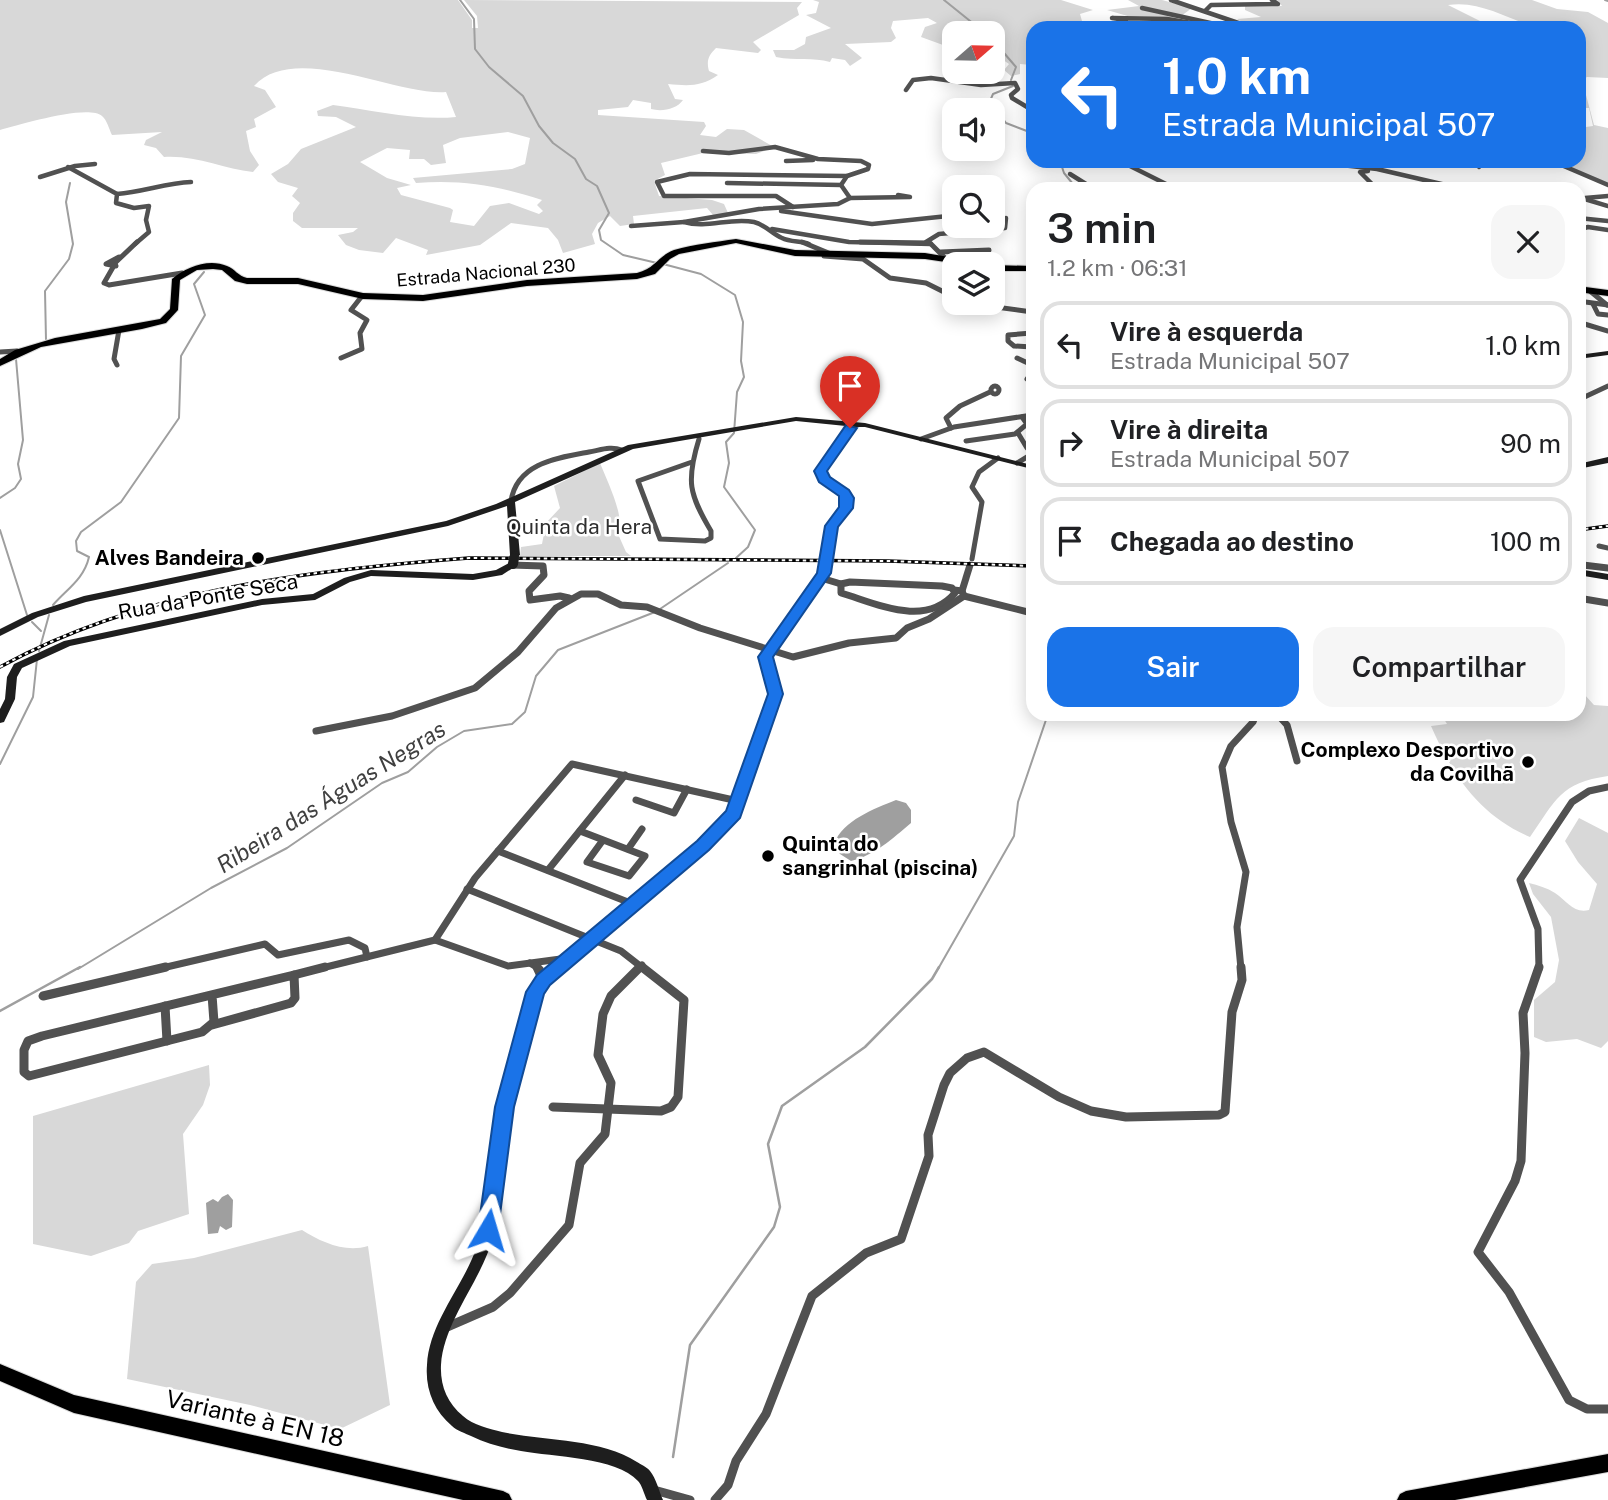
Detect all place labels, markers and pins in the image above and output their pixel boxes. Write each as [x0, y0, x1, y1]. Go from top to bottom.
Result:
pin [820, 356, 880, 428]
place label: Alves Bandeira [94, 545, 244, 570]
marker: Alves Bandeira [250, 550, 266, 566]
place label: Complexo Desportivo da Covilhã [1300, 737, 1514, 786]
marker: Complexo Desportivo da Covilhã [1520, 754, 1536, 770]
place label: Quinta do sangrinhal (piscina) [782, 831, 978, 880]
marker: Quinta do sangrinhal (piscina) [760, 848, 776, 864]

